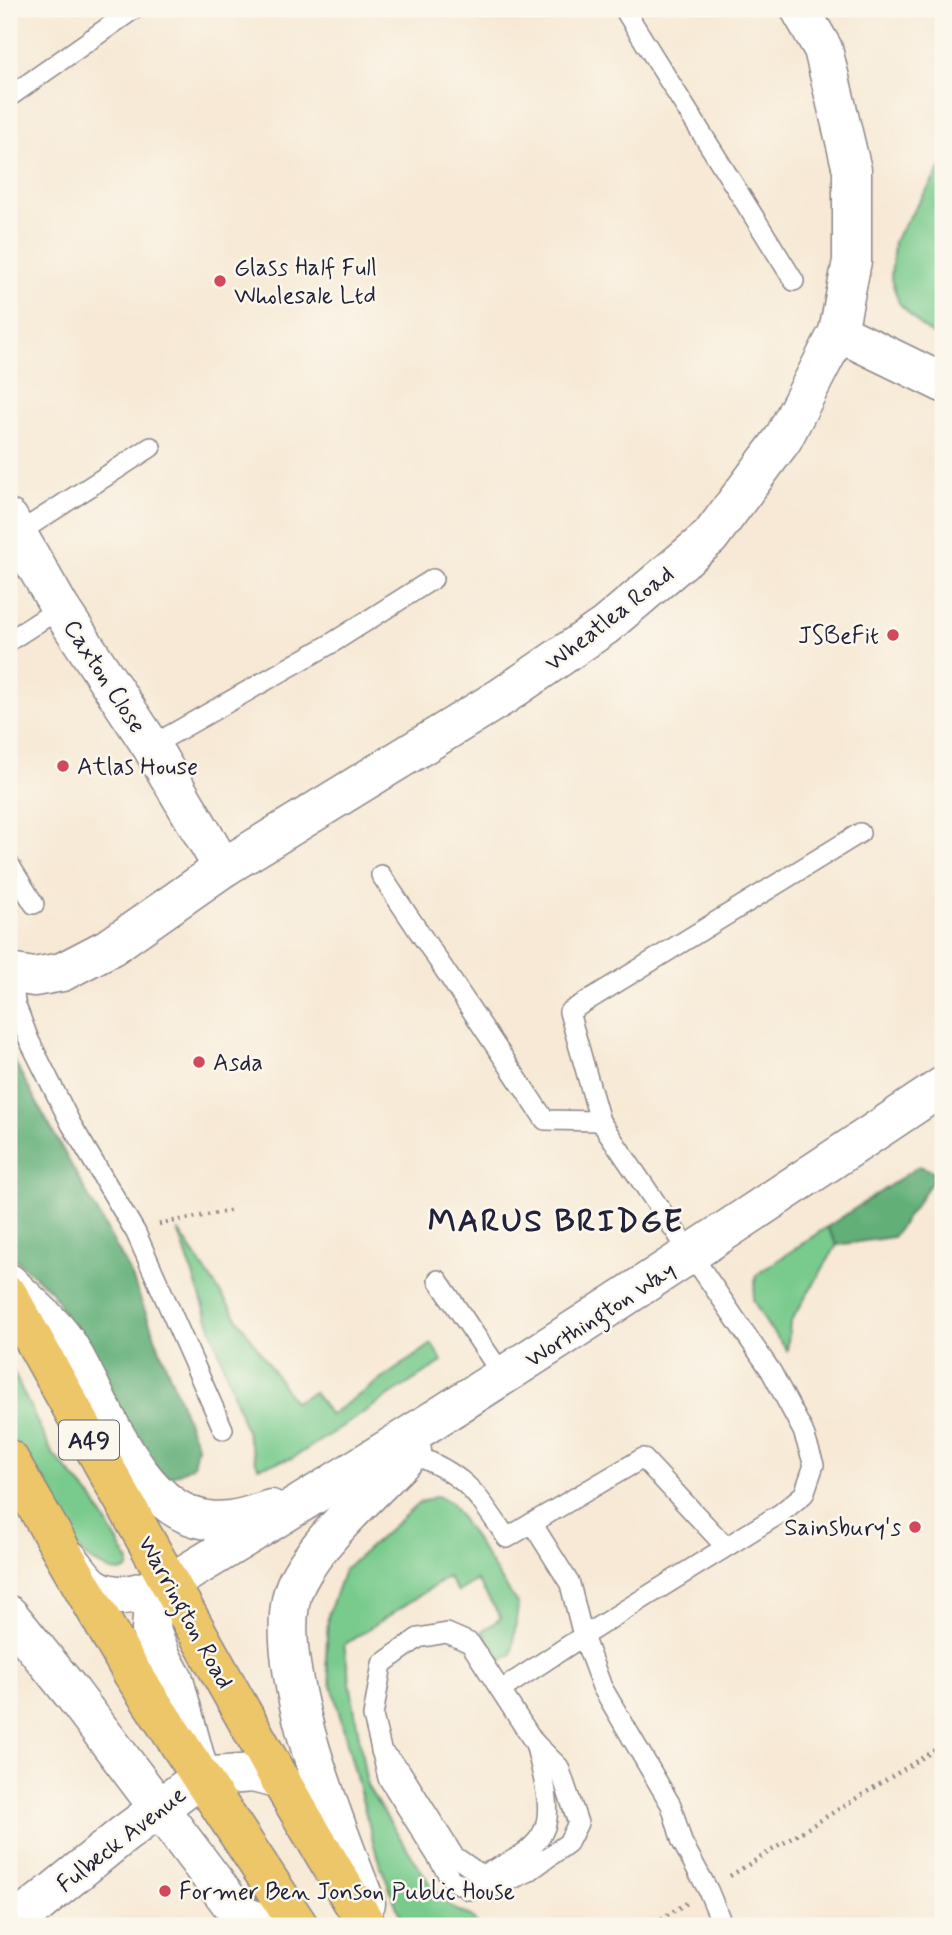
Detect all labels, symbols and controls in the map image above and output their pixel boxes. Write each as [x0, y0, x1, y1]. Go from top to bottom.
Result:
place label: Glass Half Full Wholesale Ltd [234, 253, 377, 312]
marker: Glass Half Full Wholesale Ltd [212, 273, 228, 289]
street label: Wheatlea Road [539, 559, 681, 679]
street label: Caxton Close [55, 614, 152, 740]
place label: JSBeFit [798, 621, 879, 652]
marker: JSBeFit [885, 627, 901, 643]
place label: Atlas House [77, 752, 198, 783]
marker: Atlas House [55, 758, 71, 774]
place label: Asda [213, 1048, 263, 1079]
marker: Asda [191, 1054, 207, 1070]
district label: MARUS BRIDGE [428, 1201, 684, 1243]
street label: Worthington Way [520, 1255, 684, 1378]
road number: A49 [59, 1420, 119, 1460]
place label: Sainsbury's [784, 1513, 901, 1544]
marker: Sainsbury's [907, 1519, 923, 1535]
street label: Warrington Road [127, 1531, 240, 1696]
street label: Fulbeck Avenue [51, 1780, 193, 1900]
place label: Former Ben Jonson Public House [179, 1877, 515, 1908]
marker: Former Ben Jonson Public House [157, 1883, 173, 1899]

